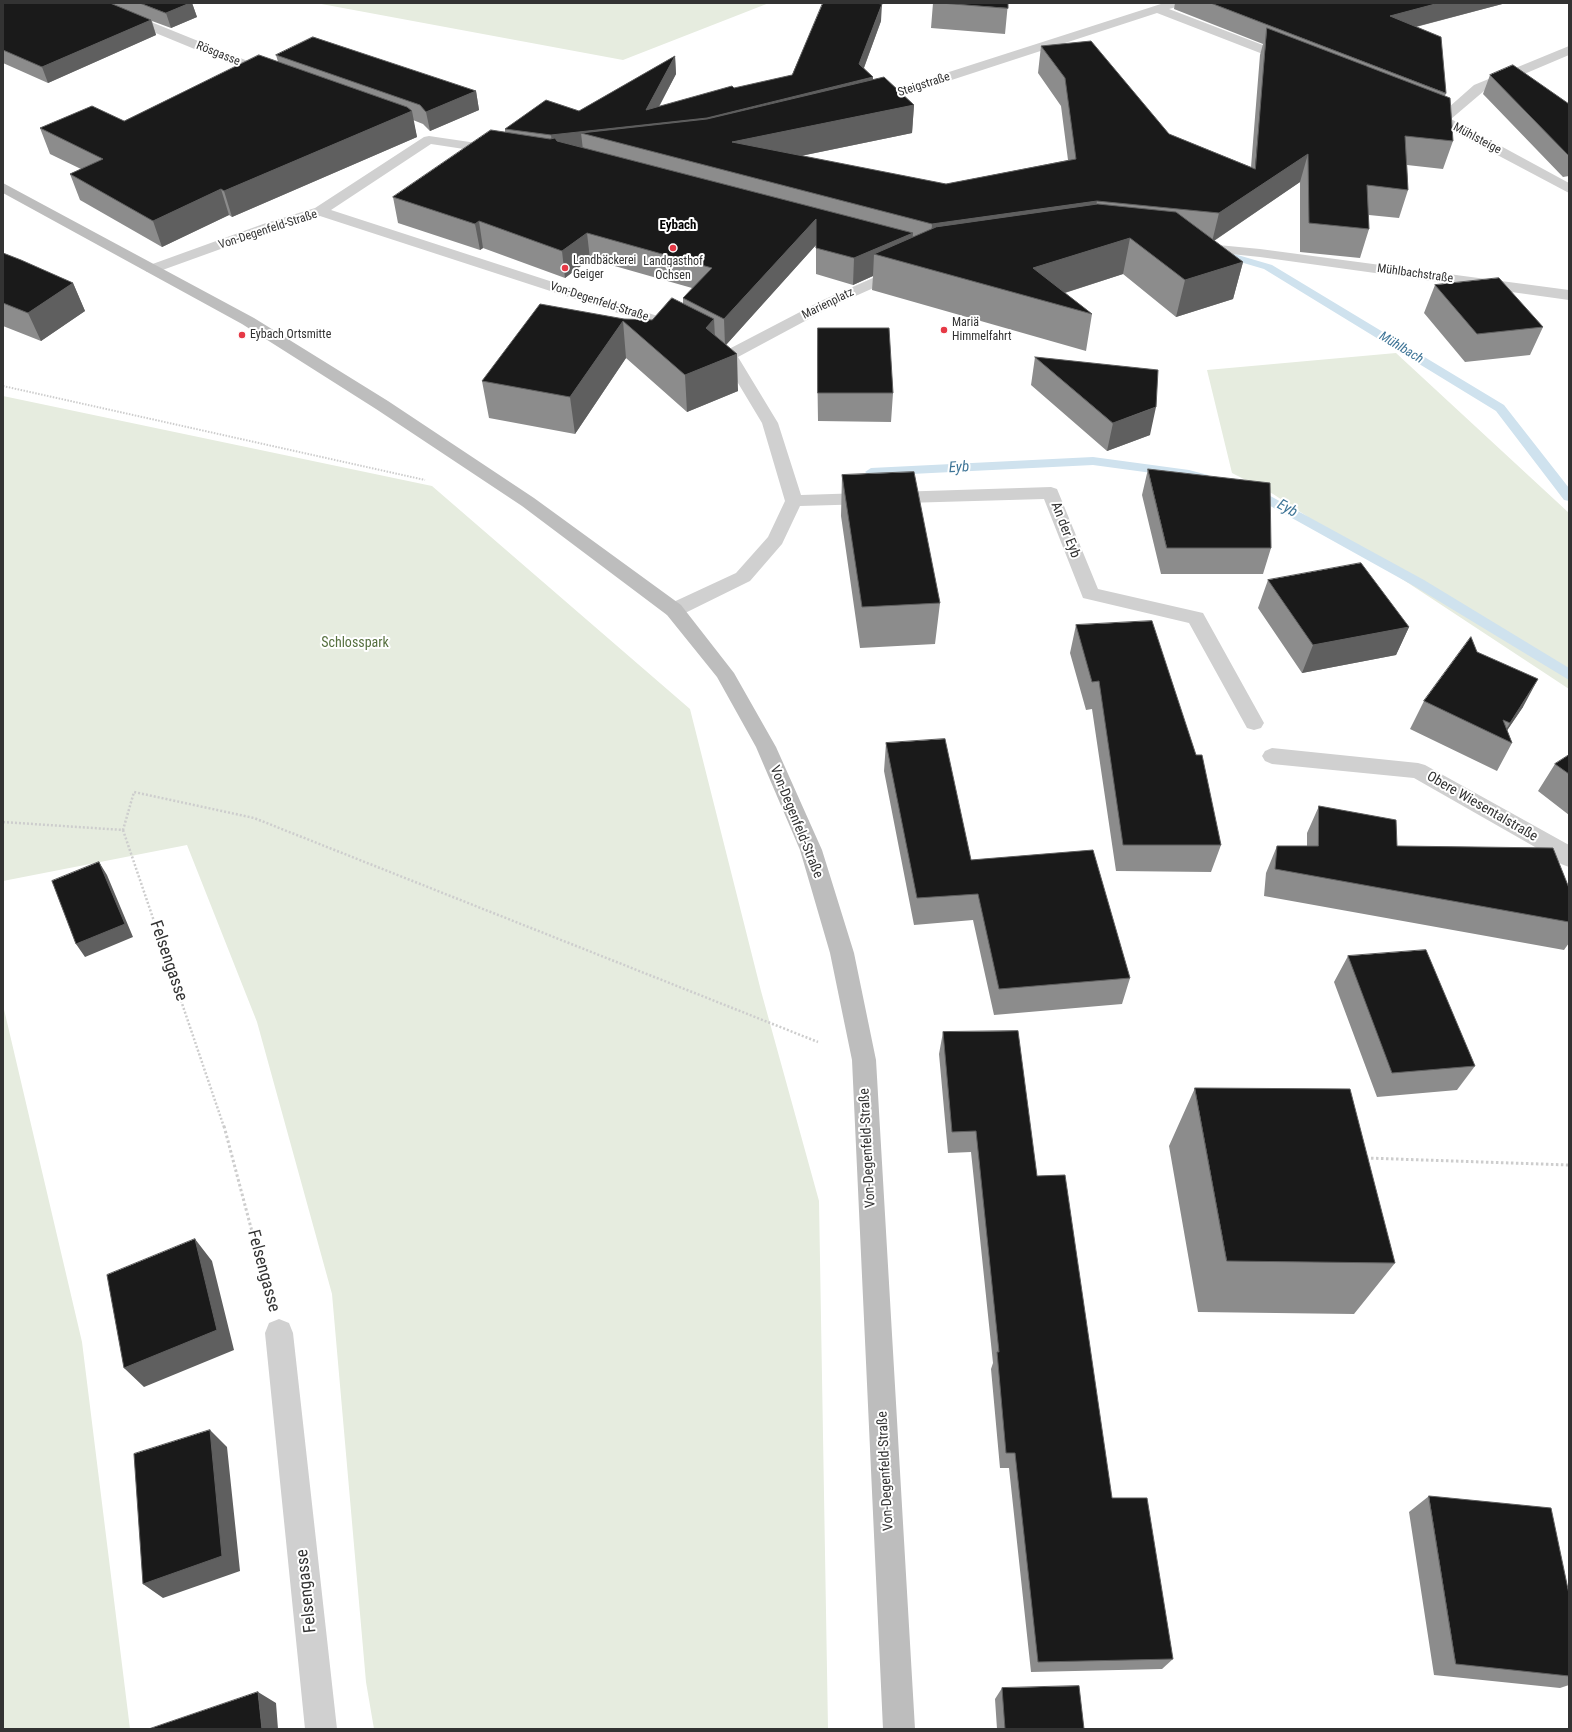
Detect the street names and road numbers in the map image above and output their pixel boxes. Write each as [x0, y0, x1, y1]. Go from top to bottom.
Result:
street label: Rösgasse [194, 39, 242, 69]
street label: Steigstraße [896, 70, 952, 100]
street label: Mühlsteige [1451, 120, 1503, 158]
street label: Von-Degenfeld-Straße [217, 207, 319, 253]
street label: Mühlbachstraße [1376, 262, 1454, 286]
street label: Von-Degenfeld-Straße [548, 279, 650, 325]
street label: Marienplatz [800, 285, 856, 323]
street label: An der Eyb [1047, 500, 1083, 560]
street label: Von-Degenfeld-Straße [766, 763, 826, 881]
street label: Obere Wiesentalstraße [1424, 768, 1540, 846]
street label: Felsengasse [145, 918, 191, 1004]
street label: Von-Degenfeld-Straße [856, 1088, 880, 1208]
street label: Felsengasse [242, 1228, 284, 1314]
street label: Von-Degenfeld-Straße [874, 1411, 898, 1531]
street label: Felsengasse [292, 1548, 322, 1634]

